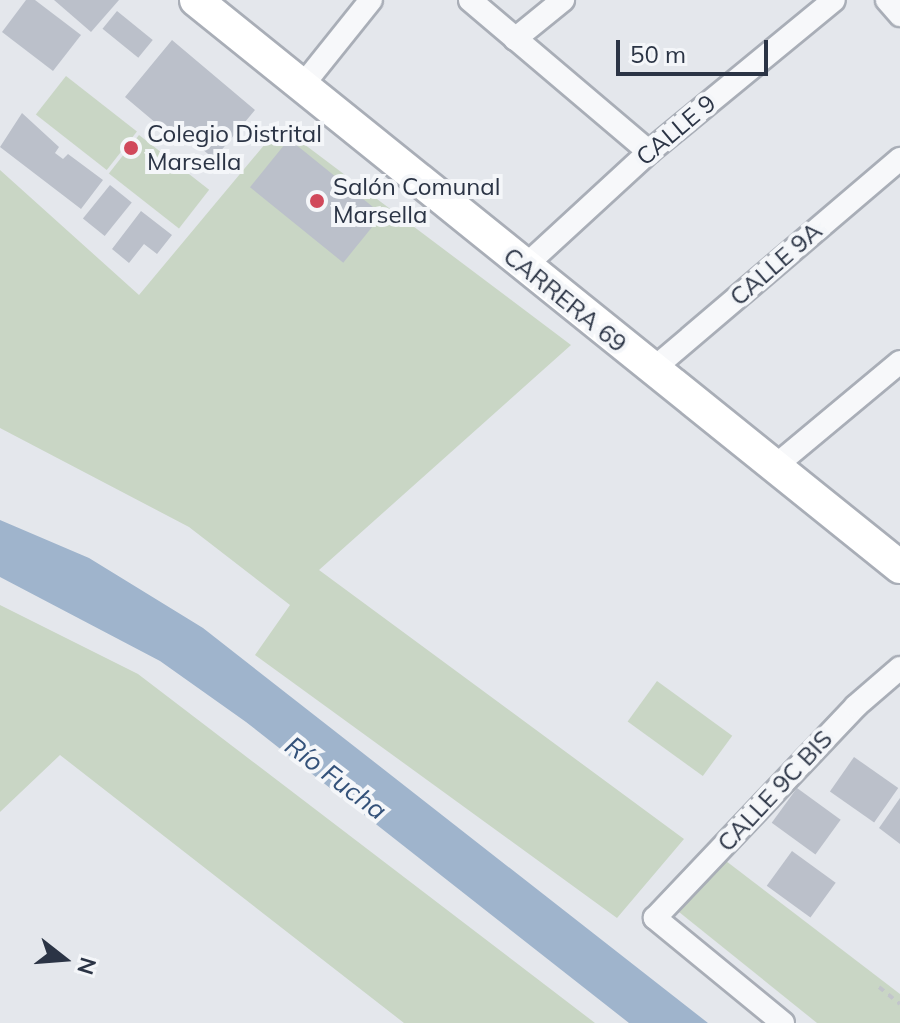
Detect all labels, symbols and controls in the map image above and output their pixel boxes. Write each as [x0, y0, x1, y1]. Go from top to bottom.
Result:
scale bar [620, 24, 772, 74]
text: 50 m [630, 39, 686, 69]
street label: CALLE 9 [631, 89, 721, 171]
place label: Colegio Distrital Marsella [147, 120, 322, 176]
marker: Colegio Distrital Marsella [122, 139, 140, 157]
place label: Salón Comunal Marsella [333, 173, 500, 229]
marker: Salón Comunal Marsella [308, 192, 326, 210]
street label: CALLE 9A [724, 216, 828, 312]
street label: CARRERA 69 [498, 242, 632, 358]
street label: CALLE 9C BIS [712, 725, 838, 857]
water label: Río Fucha [279, 730, 393, 826]
north arrow [24, 919, 104, 999]
text: N [71, 954, 103, 978]

